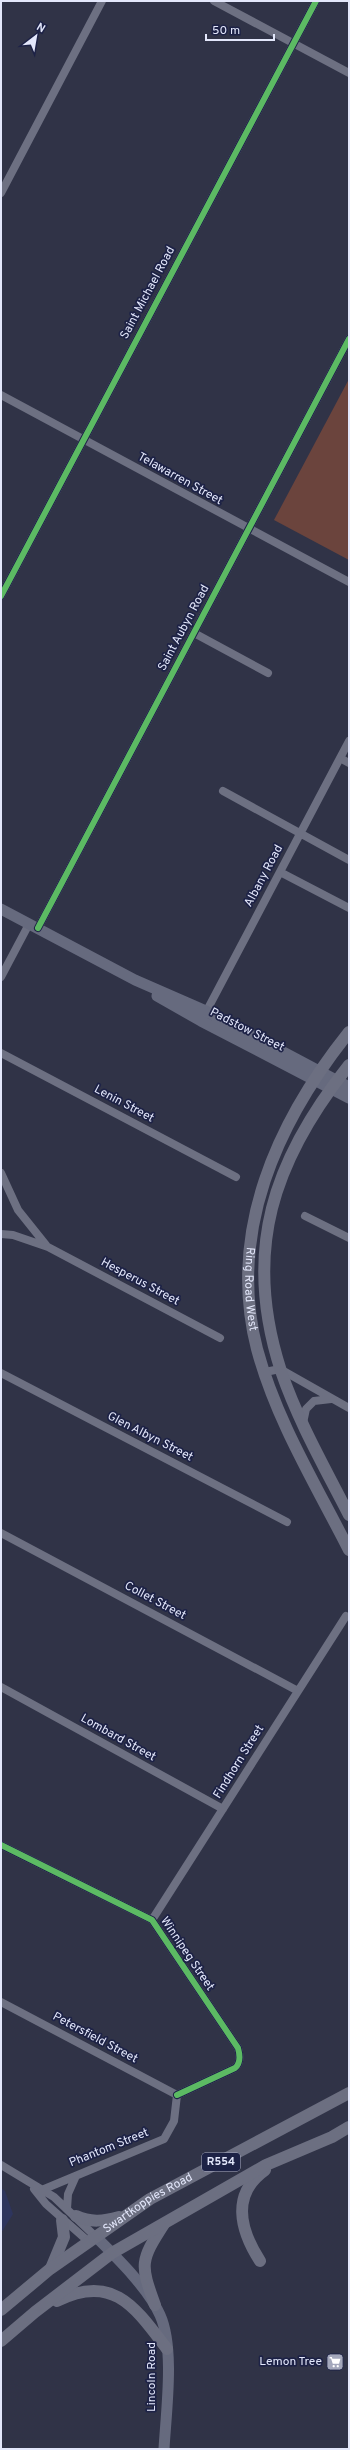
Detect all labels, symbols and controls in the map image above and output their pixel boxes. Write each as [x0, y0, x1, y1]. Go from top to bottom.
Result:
north arrow [16, 16, 56, 56]
scale bar [206, 16, 274, 42]
text: N [34, 20, 48, 36]
text: 50 m [212, 23, 240, 39]
street label: Saint Michael Road [117, 244, 179, 342]
street label: Telawarren Street [135, 449, 225, 509]
street label: Saint Aubyn Road [155, 582, 213, 674]
street label: Albany Road [241, 842, 287, 910]
street label: Padstow Street [207, 1004, 287, 1056]
street label: Lenin Street [91, 1082, 157, 1126]
street label: Ring Road West [240, 1246, 261, 1332]
street label: Hesperus Street [98, 1255, 182, 1309]
street label: Glen Albyn Street [104, 1409, 196, 1465]
street label: Collet Street [121, 1578, 189, 1624]
street label: Lombard Street [77, 1711, 159, 1765]
street label: Findhorn Street [210, 1722, 268, 1802]
street label: Winnipeg Street [156, 1914, 218, 1994]
street label: Petersfield Street [50, 2009, 140, 2067]
street label: Phantom Street [67, 2125, 151, 2171]
road number: R554 [202, 2153, 240, 2171]
street label: Swartkoppies Road [100, 2170, 196, 2237]
street label: Lincoln Road [144, 2342, 160, 2412]
supermarket icon: Lemon Tree [325, 2352, 345, 2372]
place label: Lemon Tree [259, 2354, 322, 2370]

